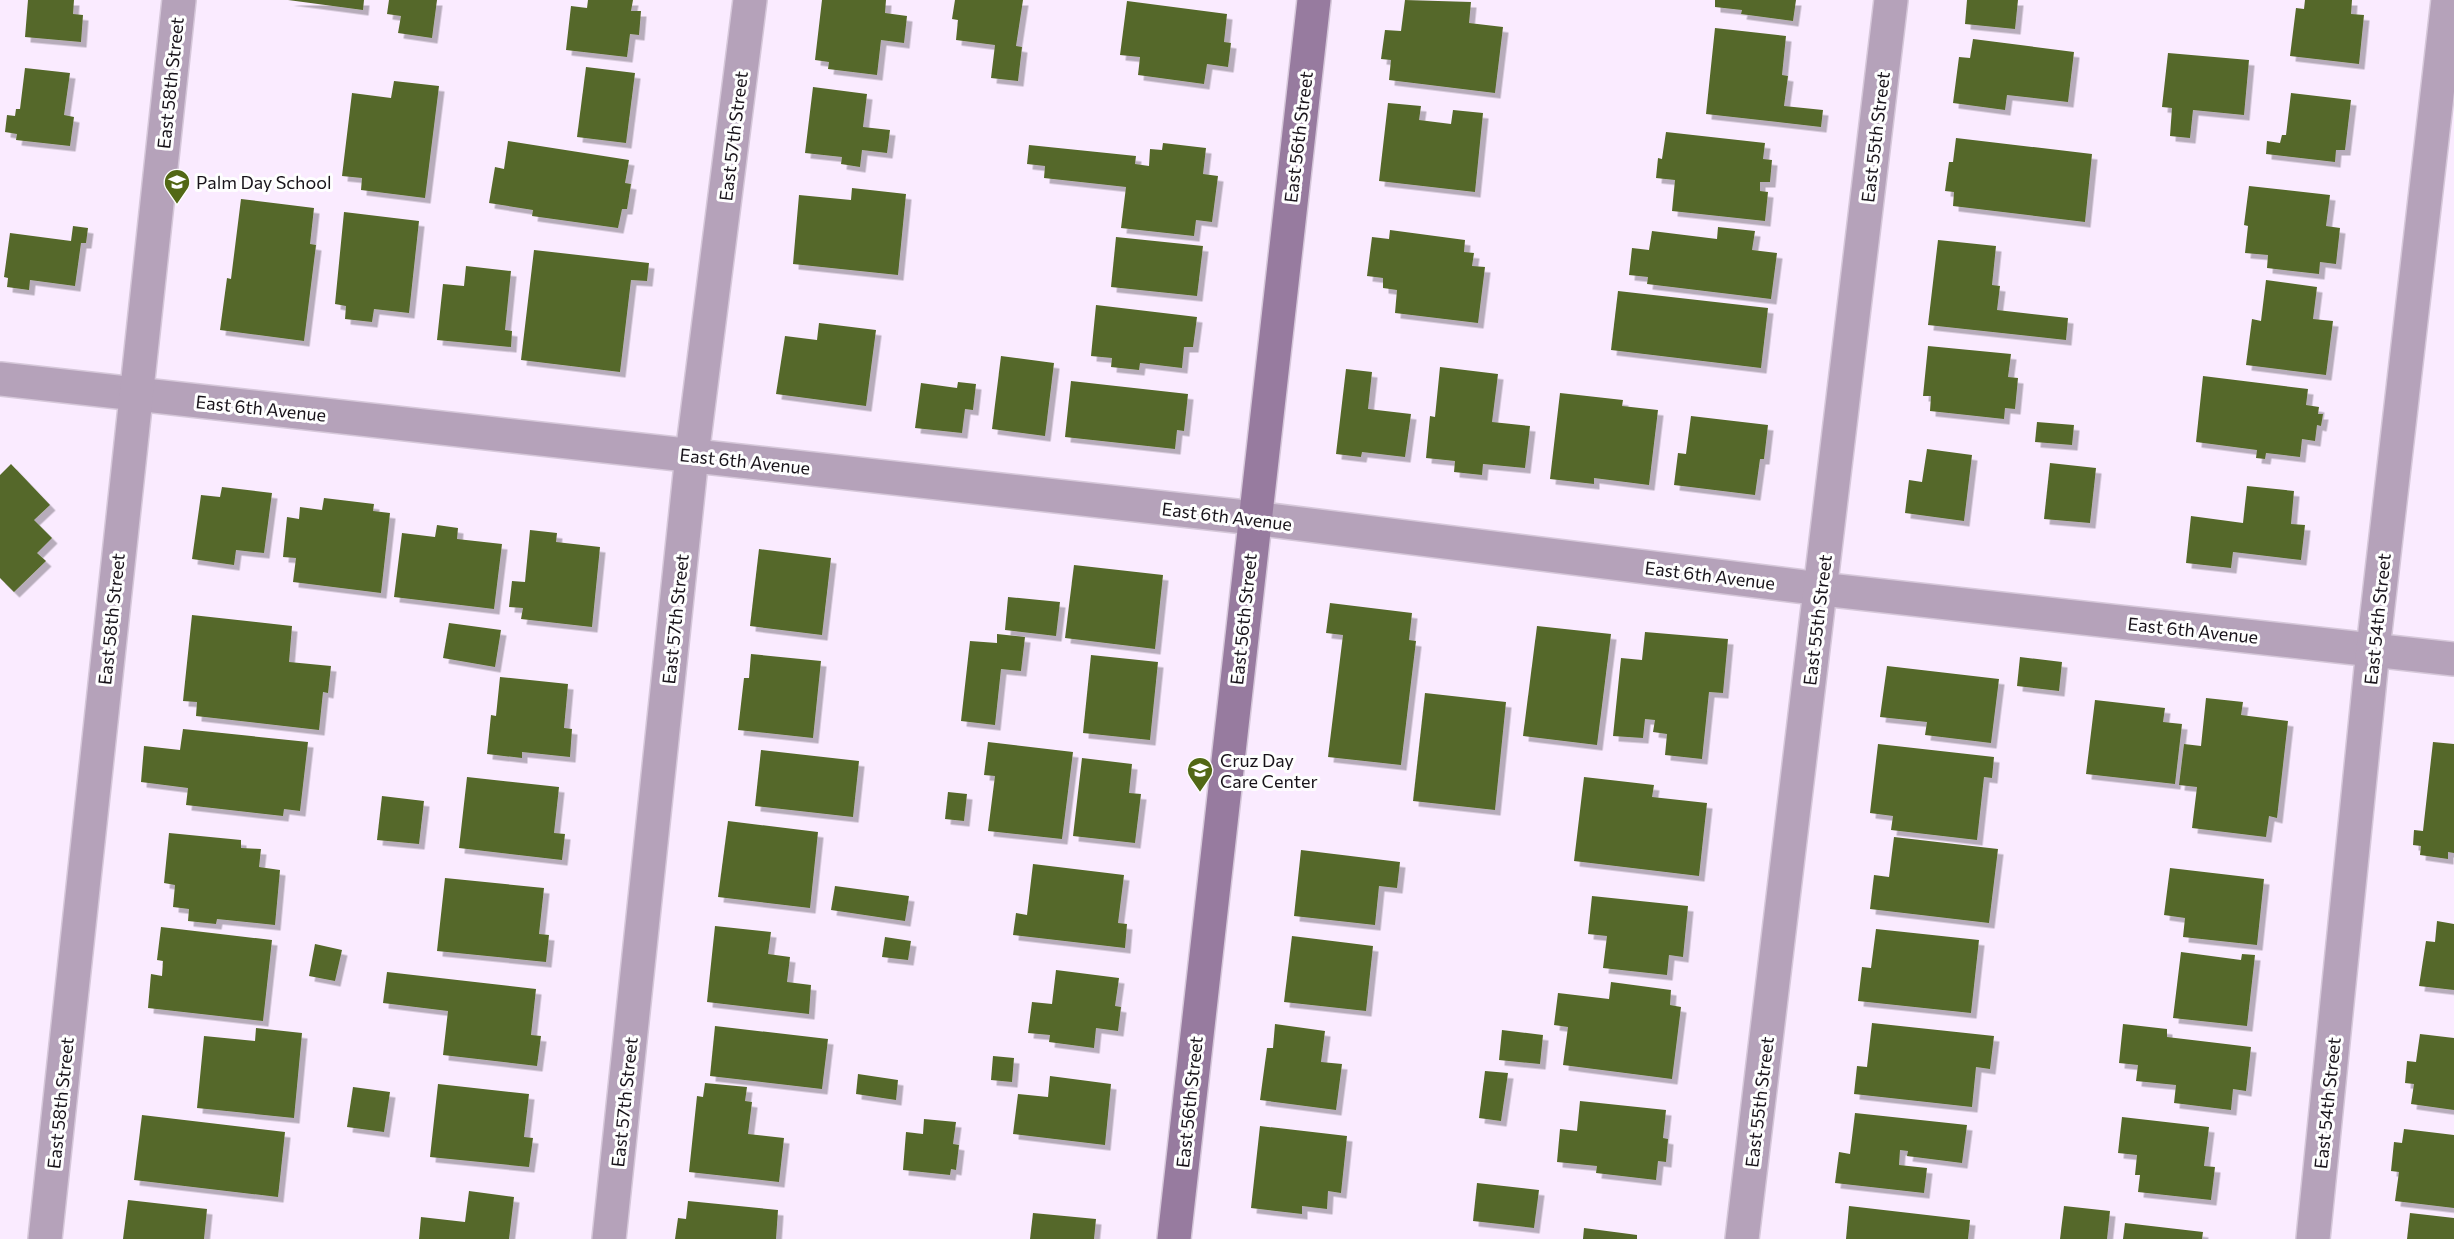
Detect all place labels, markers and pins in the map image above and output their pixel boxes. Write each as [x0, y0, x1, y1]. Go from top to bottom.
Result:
school or university icon: Palm Day School [162, 167, 192, 205]
place label: Palm Day School [196, 171, 332, 193]
place label: Cruz Day Care Center [1220, 749, 1318, 792]
school or university icon: Cruz Day Care Center [1185, 755, 1215, 793]

